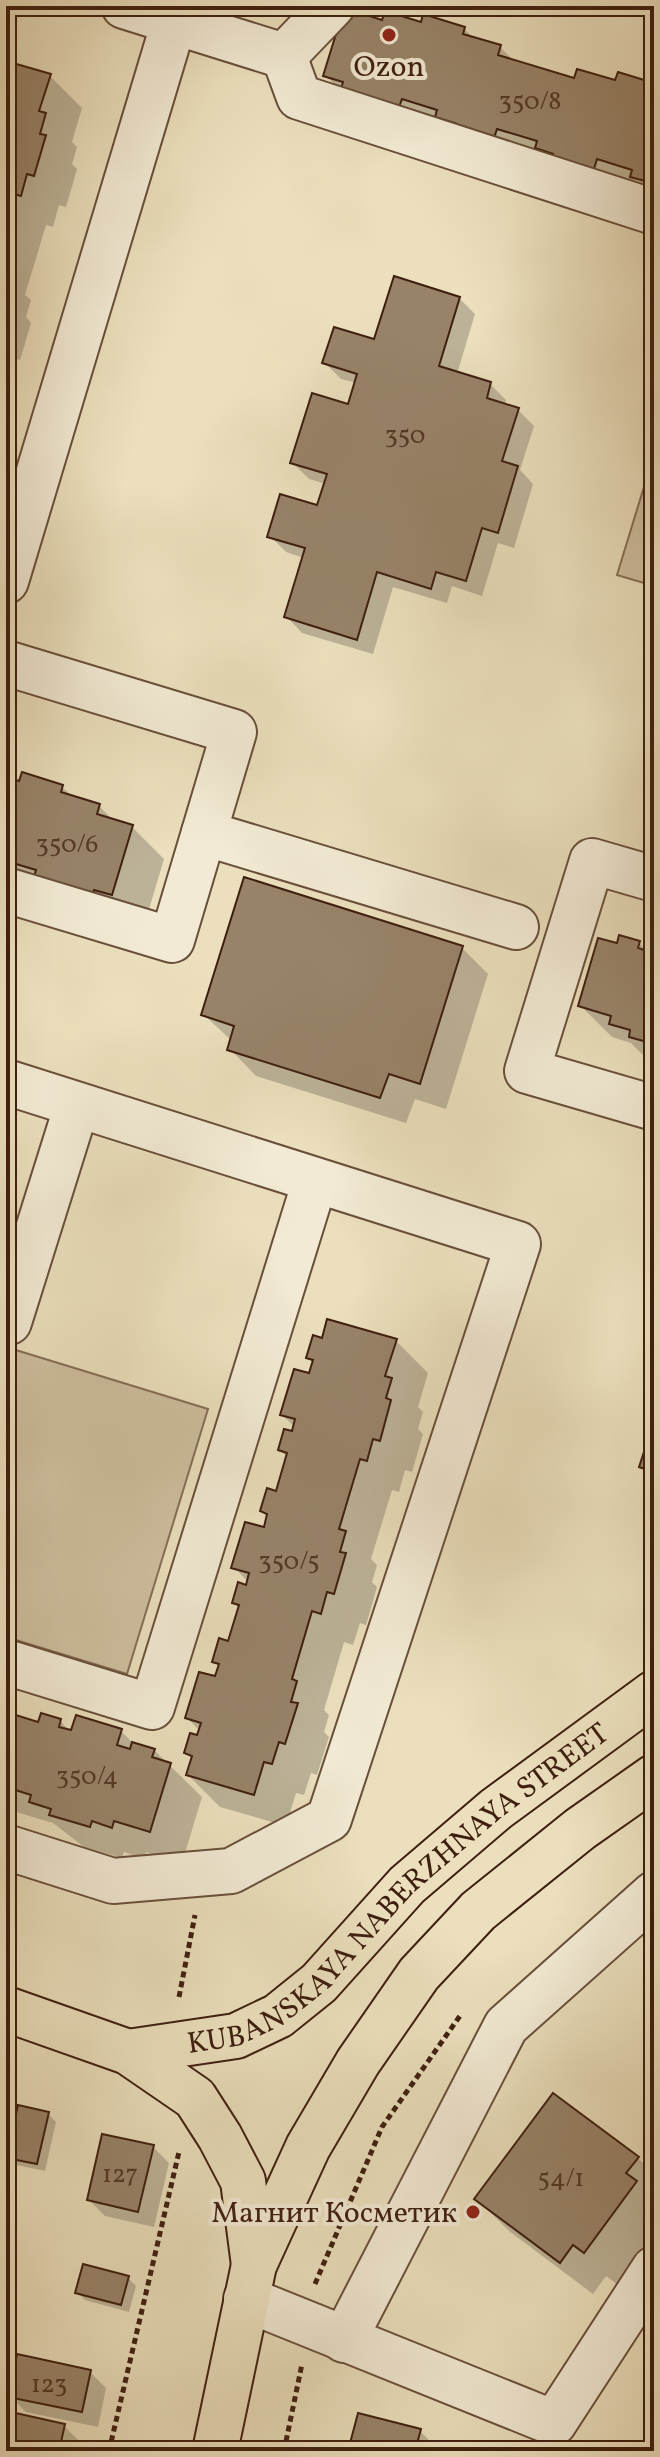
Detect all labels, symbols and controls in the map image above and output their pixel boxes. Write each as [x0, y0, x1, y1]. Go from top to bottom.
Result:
marker: Ozon [380, 26, 398, 44]
place label: Ozon [354, 47, 424, 89]
house number: 350/8 [499, 84, 561, 120]
house number: 350 [385, 418, 425, 454]
house number: 350/6 [36, 827, 98, 863]
house number: 350/5 [258, 1544, 320, 1580]
street label: KUBANSKAYA NABERZHNAYA STREET [185, 1714, 618, 2066]
house number: 350/4 [56, 1759, 118, 1795]
house number: 127 [102, 2157, 138, 2193]
house number: 54/1 [538, 2161, 584, 2197]
place label: Магнит Косметик [211, 2193, 457, 2235]
marker: Магнит Косметик [464, 2203, 482, 2221]
house number: 123 [31, 2367, 67, 2403]

